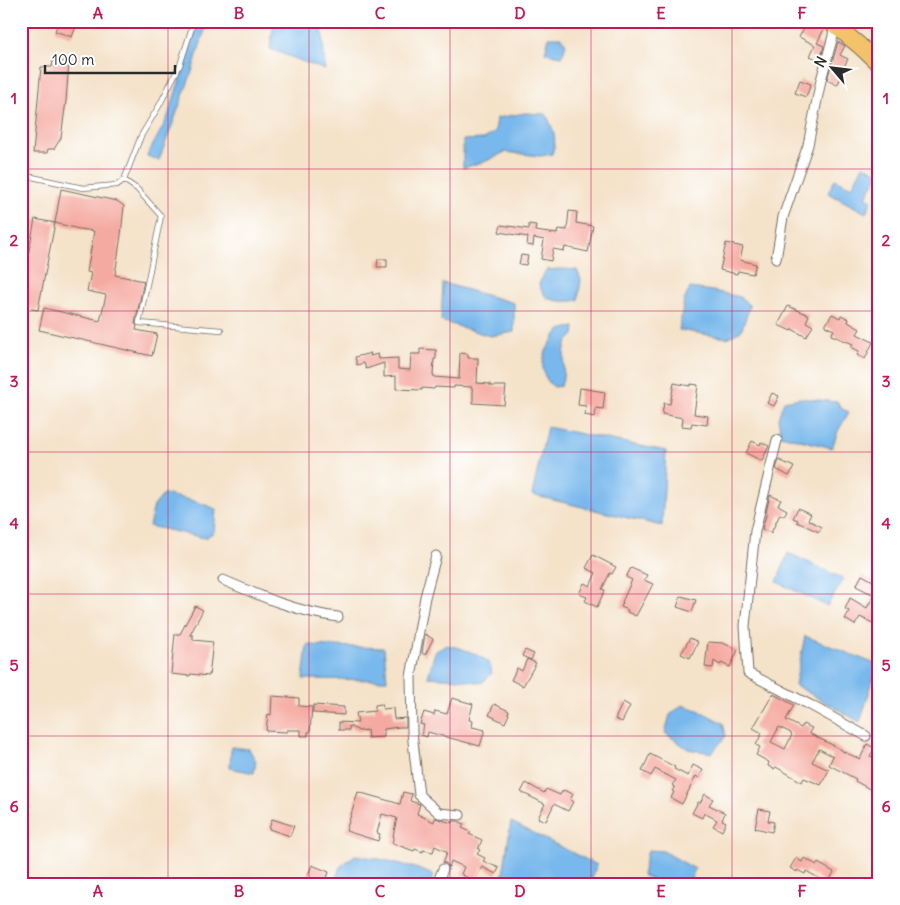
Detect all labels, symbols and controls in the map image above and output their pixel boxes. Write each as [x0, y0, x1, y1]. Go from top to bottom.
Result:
text: A [93, 3, 103, 23]
text: B [234, 3, 245, 23]
text: C [375, 3, 386, 23]
text: D [514, 3, 526, 23]
text: E [656, 3, 666, 23]
text: F [797, 3, 807, 23]
scale bar [45, 42, 175, 74]
north arrow [808, 42, 858, 92]
text: 100 m [52, 50, 94, 69]
text: N [810, 53, 831, 70]
text: 1 [11, 88, 17, 108]
text: 1 [883, 88, 889, 108]
text: 2 [10, 230, 19, 250]
text: 2 [882, 230, 891, 250]
text: 3 [9, 371, 19, 391]
text: 3 [881, 371, 891, 391]
text: 4 [9, 513, 19, 533]
text: 4 [881, 513, 891, 533]
text: 5 [9, 655, 19, 675]
text: 5 [881, 655, 891, 675]
text: 6 [9, 796, 19, 816]
text: 6 [881, 796, 891, 816]
text: A [93, 881, 103, 901]
text: B [234, 881, 245, 901]
text: C [375, 881, 386, 901]
text: D [514, 881, 526, 901]
text: E [656, 881, 666, 901]
text: F [797, 881, 807, 901]

